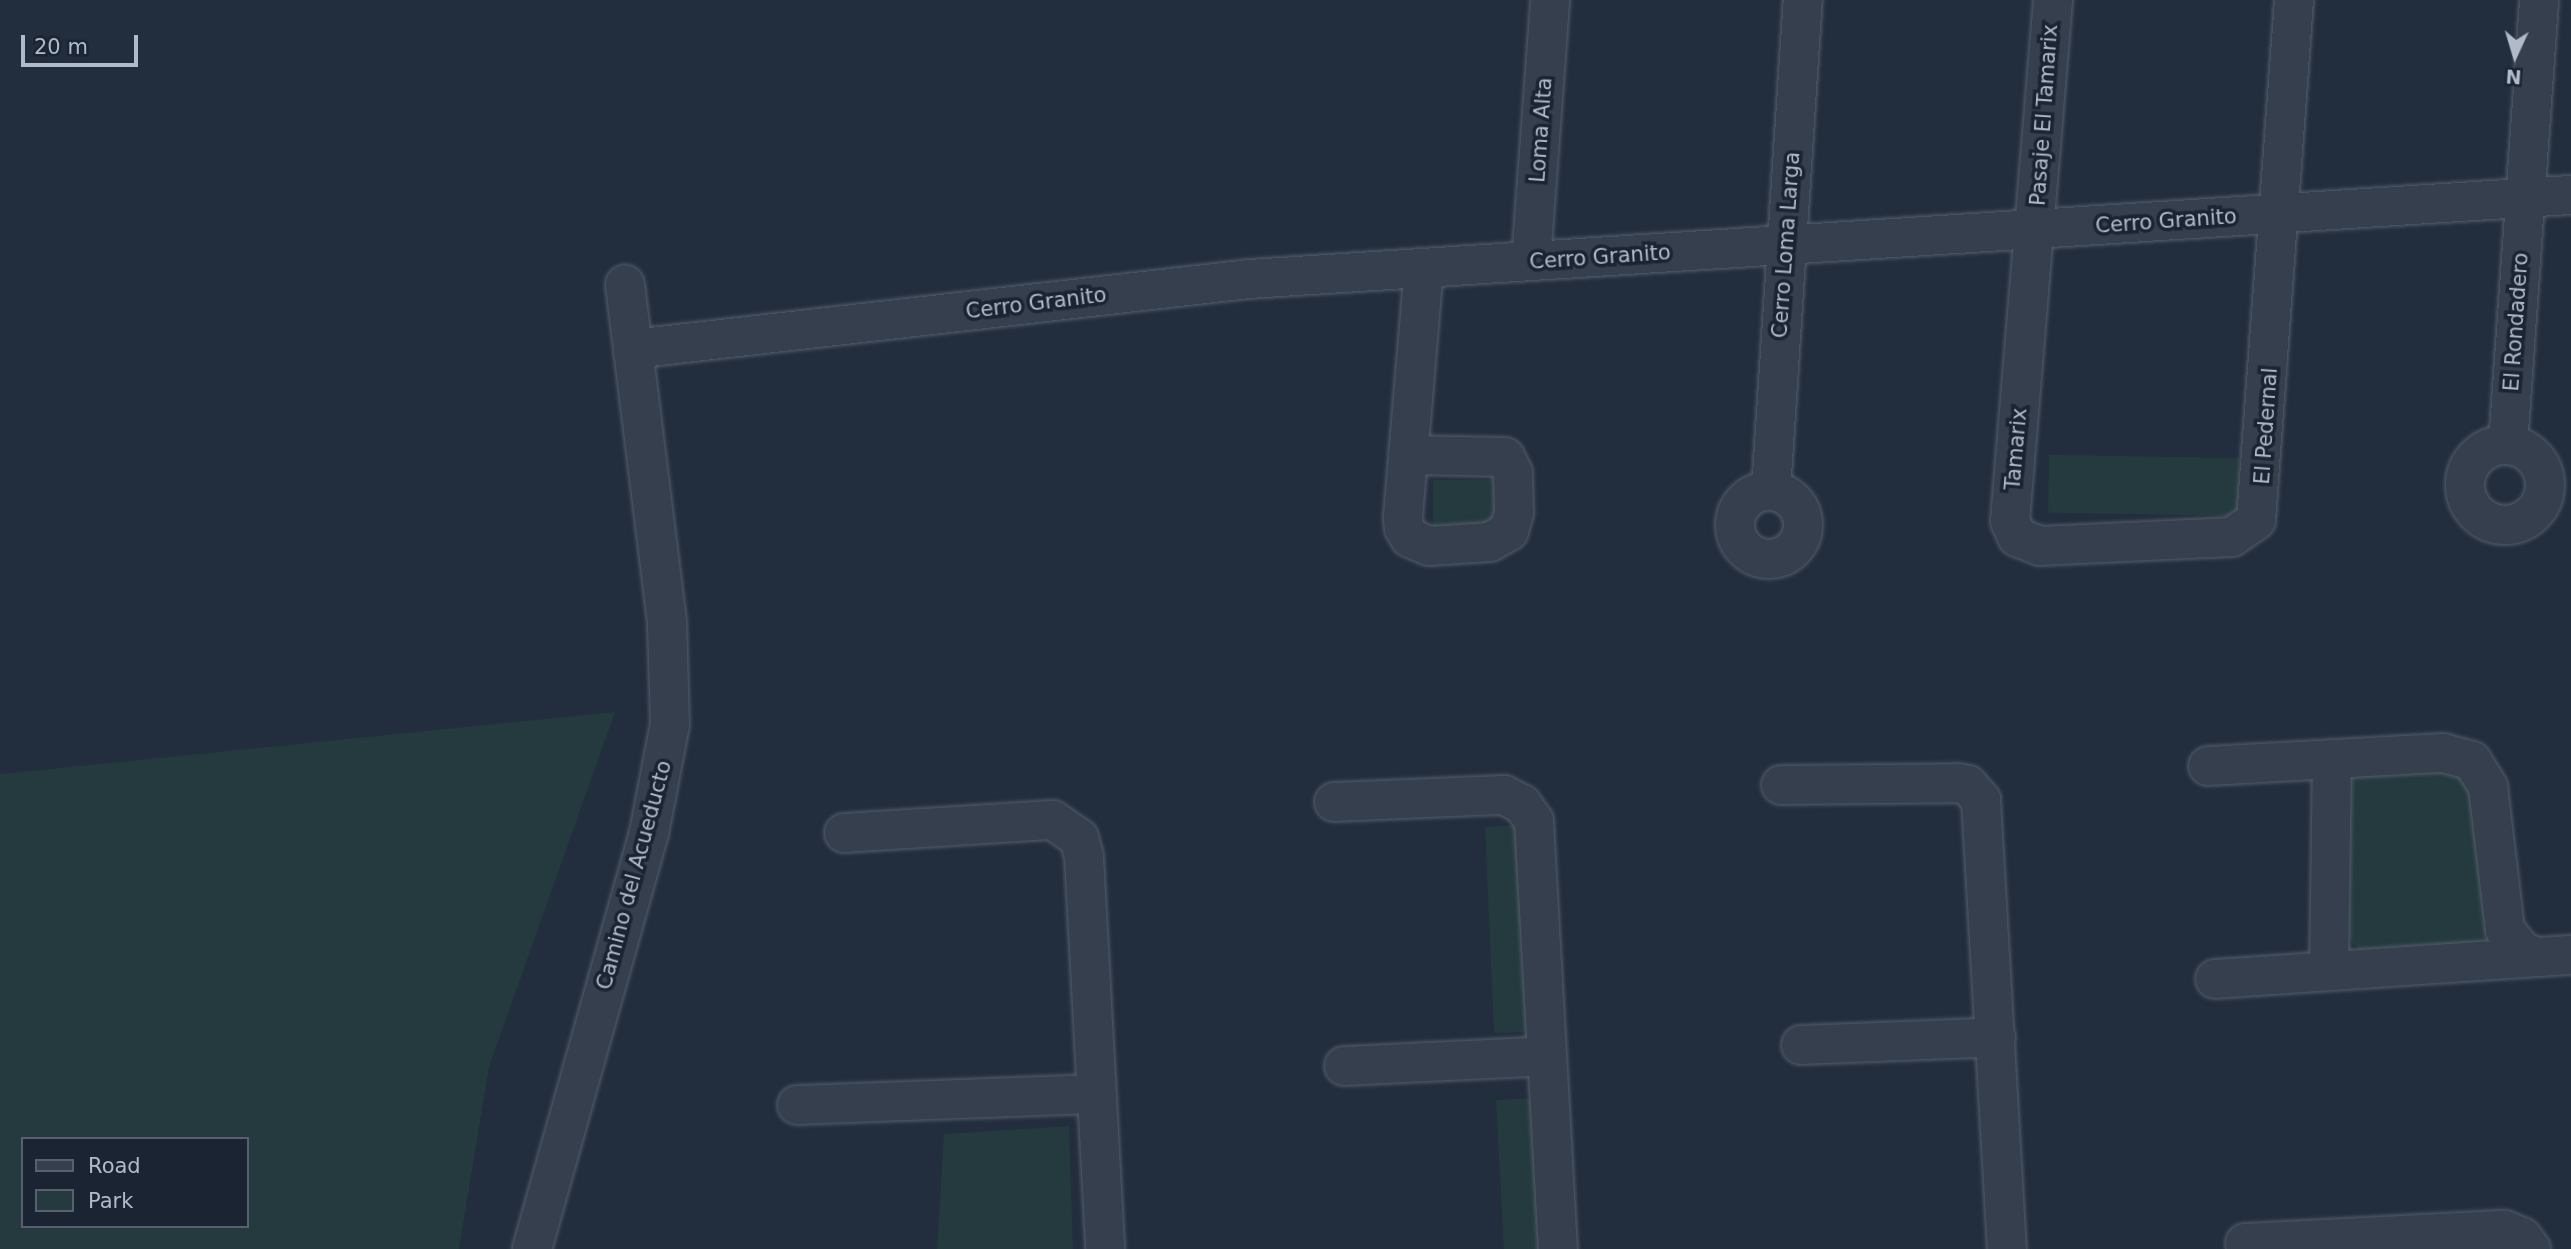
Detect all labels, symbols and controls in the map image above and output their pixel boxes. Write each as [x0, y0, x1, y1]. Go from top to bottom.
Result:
scale bar [24, 21, 142, 65]
north arrow [2480, 21, 2550, 91]
street label: Pasaje El Tamarix [2025, 23, 2063, 207]
text: 20 m [34, 35, 88, 59]
text: N [2505, 65, 2522, 88]
street label: Loma Alta [1525, 77, 1557, 183]
street label: Cerro Loma Larga [1767, 151, 1805, 339]
street label: Cerro Granito [2095, 203, 2237, 239]
street label: Cerro Granito [1529, 239, 1671, 275]
street label: El Rondadero [2499, 252, 2533, 392]
street label: Cerro Granito [964, 282, 1108, 324]
street label: El Pedernal [2249, 367, 2283, 485]
street label: Tamarix [2000, 407, 2032, 491]
street label: Camino del Acueducto [591, 758, 677, 992]
legend [21, 1137, 248, 1228]
text: Road [88, 1154, 141, 1178]
text: Park [88, 1189, 133, 1213]

